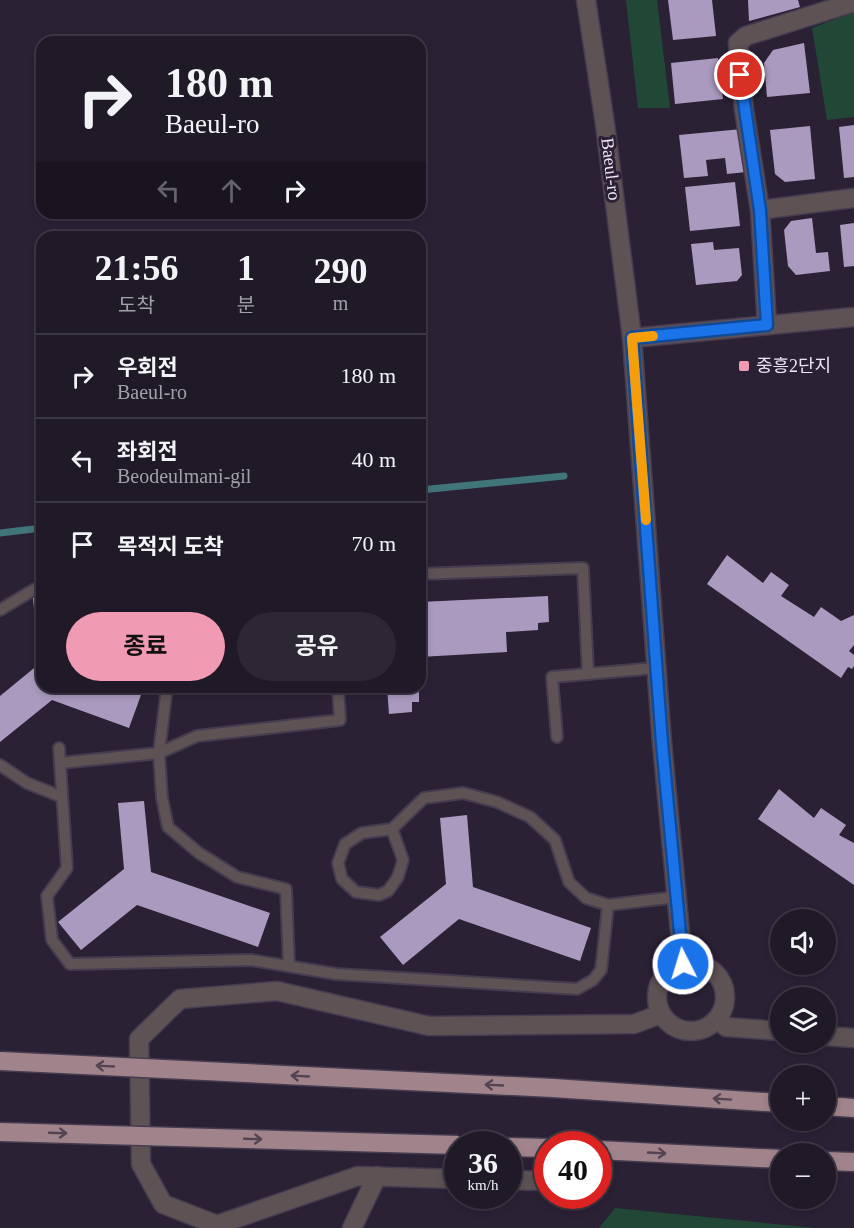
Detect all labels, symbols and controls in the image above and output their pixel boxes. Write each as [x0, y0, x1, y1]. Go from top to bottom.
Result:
pin [714, 49, 765, 100]
icon: arrive [723, 58, 756, 91]
icon: right [66, 60, 144, 138]
text: 180 m [165, 60, 274, 106]
text: Baeul-ro [165, 109, 259, 139]
street label: Baeul-ro [597, 137, 625, 201]
icon: left [152, 174, 185, 207]
icon: ahead [215, 174, 248, 207]
icon: right [278, 174, 311, 207]
text: 21:56 [94, 248, 178, 288]
text: 1 [237, 248, 255, 288]
text: 290 [314, 251, 368, 291]
text: m [333, 292, 348, 314]
text: 도착 [118, 294, 155, 316]
text: 분 [237, 294, 255, 316]
text: 우회전 [117, 355, 178, 380]
place label: 중흥2단지 [756, 356, 831, 376]
marker: 중흥2단지 [737, 359, 751, 373]
icon: right [66, 360, 99, 393]
text: 180 m [340, 363, 396, 388]
text: Baeul-ro [117, 381, 187, 403]
text: 좌회전 [117, 439, 178, 464]
icon: left [66, 444, 99, 477]
text: 40 m [351, 447, 396, 472]
text: Beodeulmani-gil [117, 465, 251, 487]
icon: arrive [66, 528, 99, 561]
text: 70 m [351, 531, 396, 556]
text: 목적지 도착 [117, 534, 224, 559]
button: 종료 [66, 612, 225, 681]
button: 공유 [237, 612, 396, 681]
map controls [770, 909, 836, 1209]
button: sound [770, 909, 836, 975]
position arrow [651, 932, 715, 996]
button: layers [770, 987, 836, 1053]
one-way arrow [95, 1061, 115, 1072]
button: + [770, 1065, 836, 1131]
one-way arrow [290, 1070, 310, 1081]
one-way arrow [485, 1079, 505, 1090]
one-way arrow [712, 1093, 732, 1104]
one-way arrow [48, 1128, 68, 1139]
speed limit sign: 40 [534, 1131, 612, 1209]
one-way arrow [243, 1134, 263, 1145]
button: − [770, 1143, 836, 1209]
text: 36 [468, 1146, 498, 1179]
one-way arrow [646, 1148, 666, 1159]
text: km/h [468, 1177, 498, 1193]

